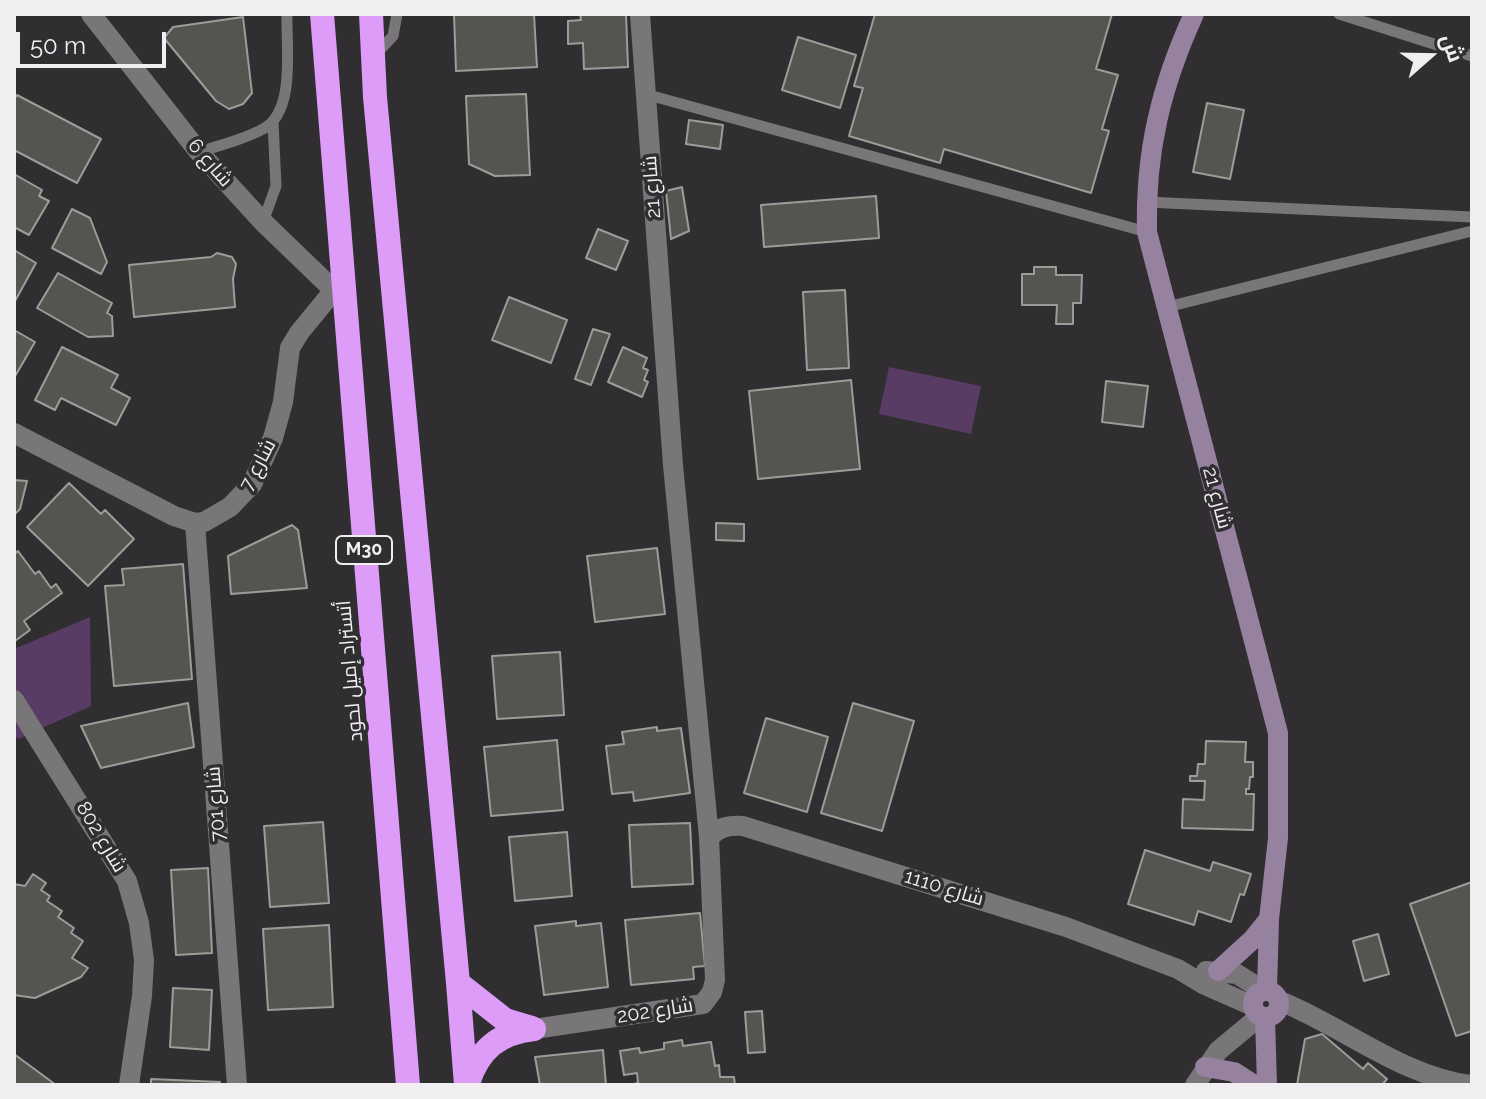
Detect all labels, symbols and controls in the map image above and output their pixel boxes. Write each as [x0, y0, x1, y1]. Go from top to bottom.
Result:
scale bar [20, 16, 170, 66]
north arrow [1390, 16, 1470, 96]
text: ش [1436, 30, 1470, 65]
text: 50 m [30, 31, 86, 60]
street label: شارع 6 [183, 134, 237, 192]
street label: شارع 21 [638, 155, 666, 219]
street label: شارع 7 [235, 435, 281, 495]
street label: شارع 21 [1197, 465, 1237, 531]
road number: M30 [336, 536, 392, 564]
street label: أتستراد إميل لحود [332, 599, 368, 743]
street label: شارع 701 [201, 766, 231, 842]
street label: شارع 802 [71, 797, 131, 877]
street label: شارع 1110 [901, 865, 987, 911]
street label: شارع 202 [615, 993, 695, 1029]

